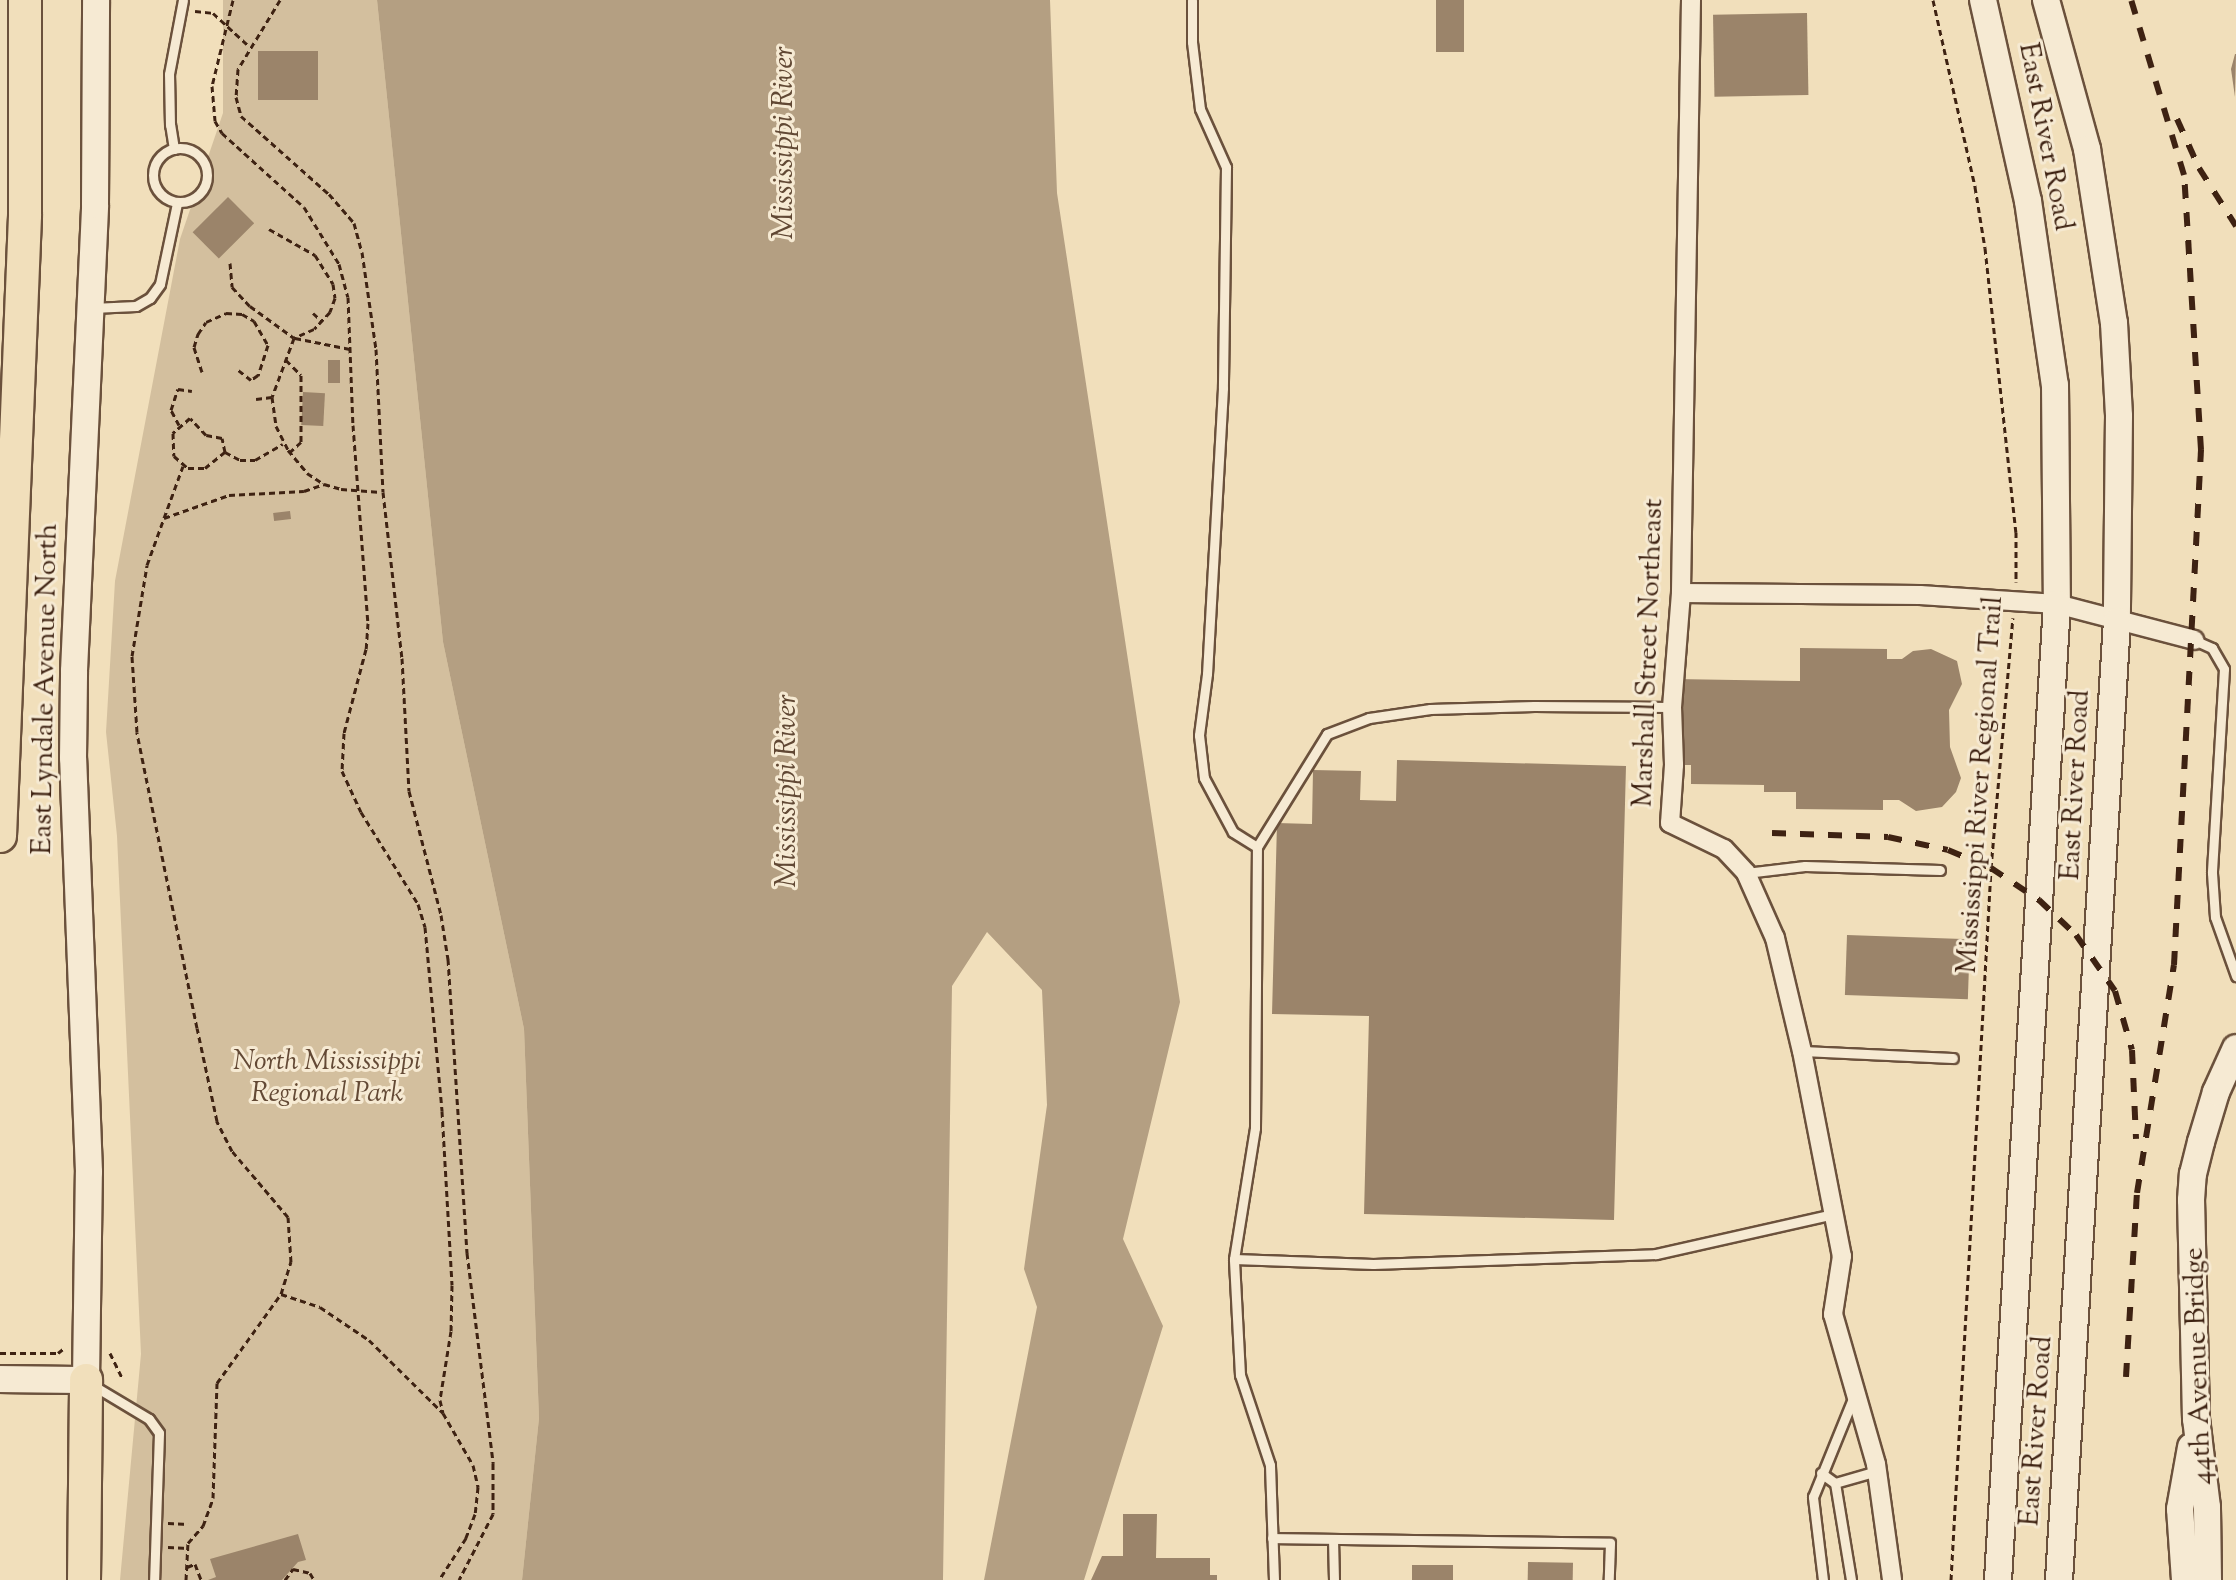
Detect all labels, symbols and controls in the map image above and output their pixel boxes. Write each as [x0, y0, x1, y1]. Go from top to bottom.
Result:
street label: East River Road [2010, 40, 2080, 234]
water label: Mississippi River [767, 46, 803, 240]
street label: Marshall Street Northeast [1627, 498, 1671, 808]
street label: East Lyndale Avenue North [26, 523, 66, 855]
street label: Mississippi River Regional Trail [1951, 595, 2011, 975]
street label: East River Road [2054, 689, 2098, 881]
water label: Mississippi River [770, 694, 806, 888]
park label: North Mississippi Regional Park [233, 1045, 421, 1111]
street label: 44th Avenue Bridge [2178, 1247, 2220, 1485]
street label: East River Road [2014, 1335, 2060, 1527]

